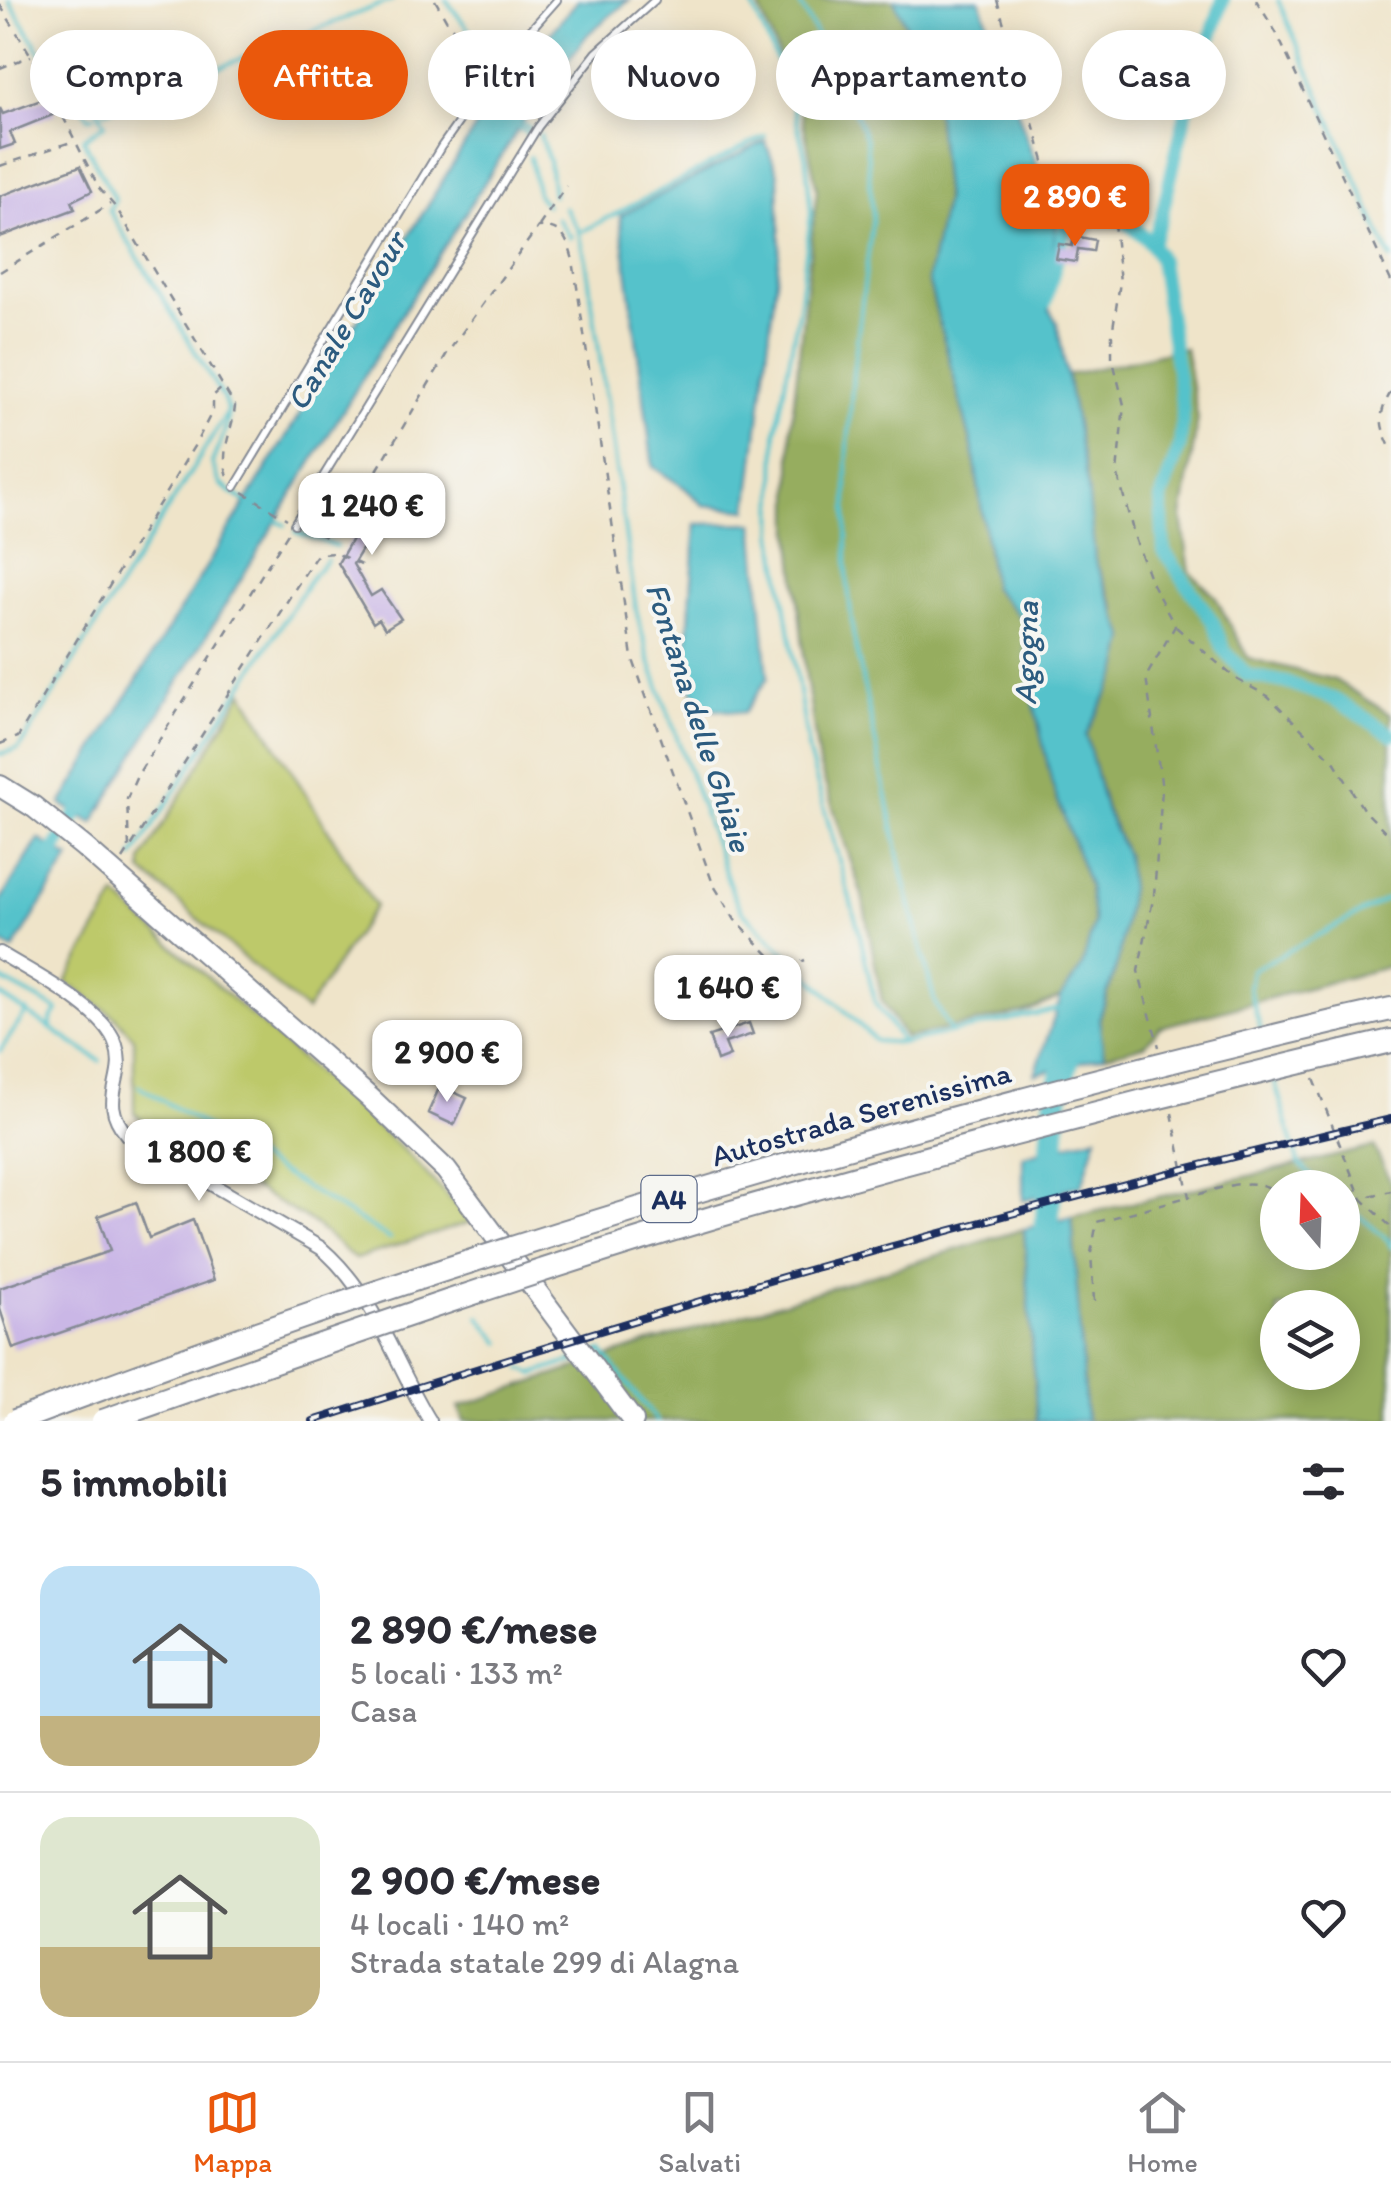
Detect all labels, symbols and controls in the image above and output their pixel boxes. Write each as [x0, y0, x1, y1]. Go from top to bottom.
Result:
chip: Compra [30, 30, 218, 120]
chip: Affitta [238, 30, 408, 120]
chip: Filtri [428, 30, 571, 120]
chip: Nuovo [591, 30, 756, 120]
chip: Appartamento [776, 30, 1062, 120]
chip: Casa [1082, 30, 1226, 120]
pin: 2 890 € [983, 164, 1167, 249]
text: 2 890 € [1023, 177, 1127, 215]
water label: Canale Cavour [278, 222, 416, 417]
pin: 1 240 € [280, 473, 464, 558]
text: 1 240 € [320, 486, 424, 524]
water label: Fontana delle Ghiaie [638, 578, 761, 858]
water label: Agogna [1006, 600, 1046, 705]
pin: 1 640 € [636, 955, 820, 1040]
text: 1 640 € [676, 968, 780, 1006]
pin: 2 900 € [355, 1020, 539, 1105]
text: 2 900 € [394, 1033, 500, 1071]
street label: Autostrada Serenissima [707, 1053, 1016, 1175]
pin: 1 800 € [107, 1119, 291, 1204]
text: 1 800 € [147, 1132, 251, 1170]
north arrow [1260, 1170, 1360, 1270]
map controls [1260, 1170, 1360, 1390]
road number: A4 [642, 1176, 696, 1222]
button: layers [1260, 1290, 1360, 1390]
icon: filters [1296, 1454, 1351, 1509]
text: 5 immobili [40, 1456, 228, 1507]
text: 2 890 €/mese [350, 1603, 598, 1654]
icon: home [120, 1606, 240, 1726]
icon: heart [1296, 1639, 1351, 1694]
text: 5 locali · 133 m² [350, 1654, 563, 1692]
text: Casa [350, 1692, 417, 1730]
text: 2 900 €/mese [350, 1854, 600, 1905]
icon: home [120, 1857, 240, 1977]
icon: heart [1296, 1890, 1351, 1945]
text: 4 locali · 140 m² [350, 1905, 569, 1943]
text: Strada statale 299 di Alagna [350, 1943, 739, 1981]
tab: Mappa [193, 2085, 272, 2179]
tab: Salvati [658, 2085, 741, 2179]
tab: Home [1127, 2085, 1198, 2179]

